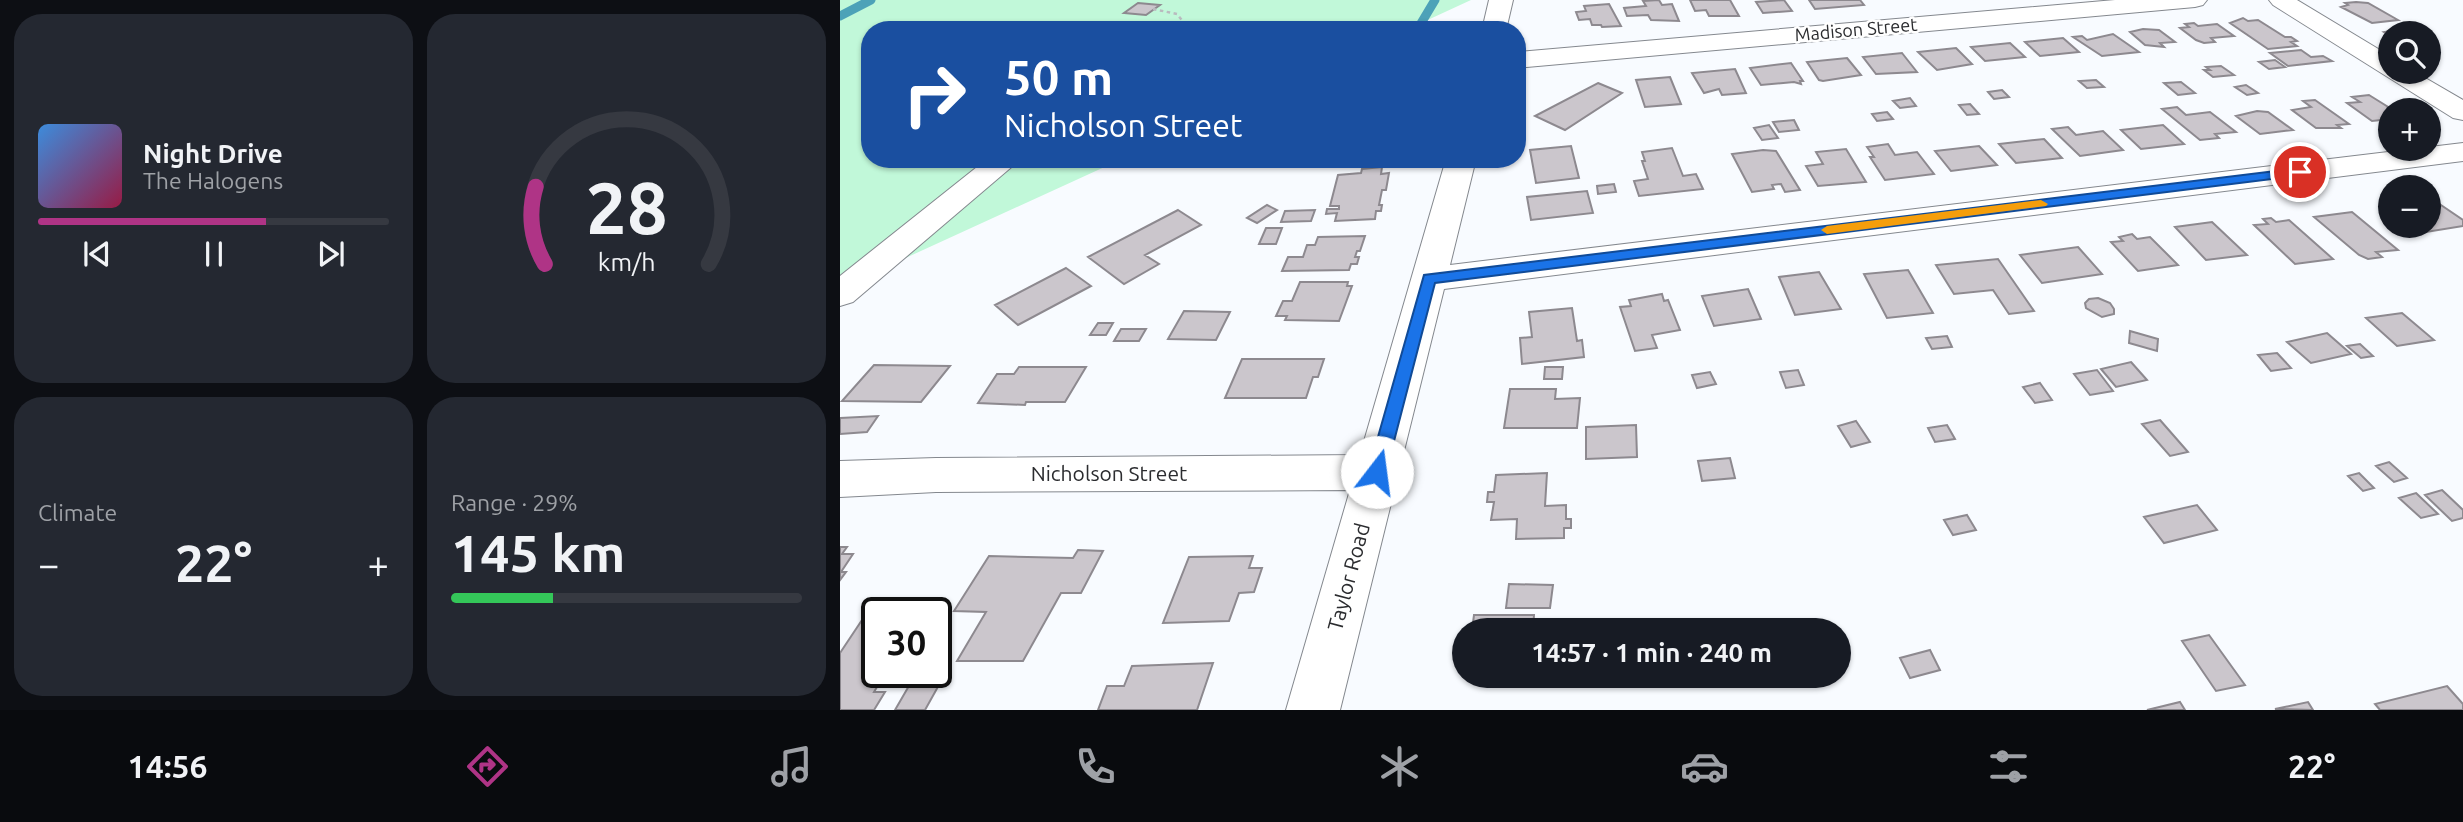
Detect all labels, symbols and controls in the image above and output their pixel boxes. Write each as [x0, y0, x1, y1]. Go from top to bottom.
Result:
street label: Madison Street [1794, 14, 1918, 44]
map controls [2378, 21, 2441, 238]
button: search [2378, 21, 2441, 84]
icon: right [889, 49, 980, 140]
text: 50 m [1004, 49, 1113, 104]
button: + [2378, 98, 2441, 161]
text: Nicholson Street [1004, 107, 1242, 143]
text: Night Drive [143, 139, 283, 168]
pin [2270, 142, 2330, 202]
icon: arrive [2281, 153, 2319, 191]
text: 28 [585, 167, 668, 249]
text: The Halogens [143, 168, 283, 193]
button: − [2378, 175, 2441, 238]
icon: previous [78, 235, 116, 273]
icon: pause [195, 235, 233, 273]
icon: next [312, 235, 350, 273]
text: km/h [598, 248, 655, 276]
position arrow [1340, 435, 1414, 509]
street label: Nicholson Street [1031, 461, 1187, 485]
text: Range · 29% [451, 490, 578, 515]
text: Climate [38, 500, 117, 525]
street label: Taylor Road [1322, 520, 1374, 633]
text: 145 km [451, 524, 625, 582]
text: 22° [175, 534, 252, 592]
text: − [38, 543, 59, 585]
text: + [368, 543, 389, 585]
speed limit sign: 30 [861, 597, 952, 688]
text: 14:57 · 1 min · 240 m [1531, 638, 1772, 667]
icon: directions [463, 742, 512, 791]
icon: music [767, 742, 816, 791]
icon: phone [1071, 742, 1120, 791]
icon: climate [1375, 742, 1424, 791]
icon: car [1680, 742, 1729, 791]
icon: filters [1984, 742, 2033, 791]
text: 14:56 [128, 748, 208, 784]
text: 22° [2288, 748, 2335, 784]

